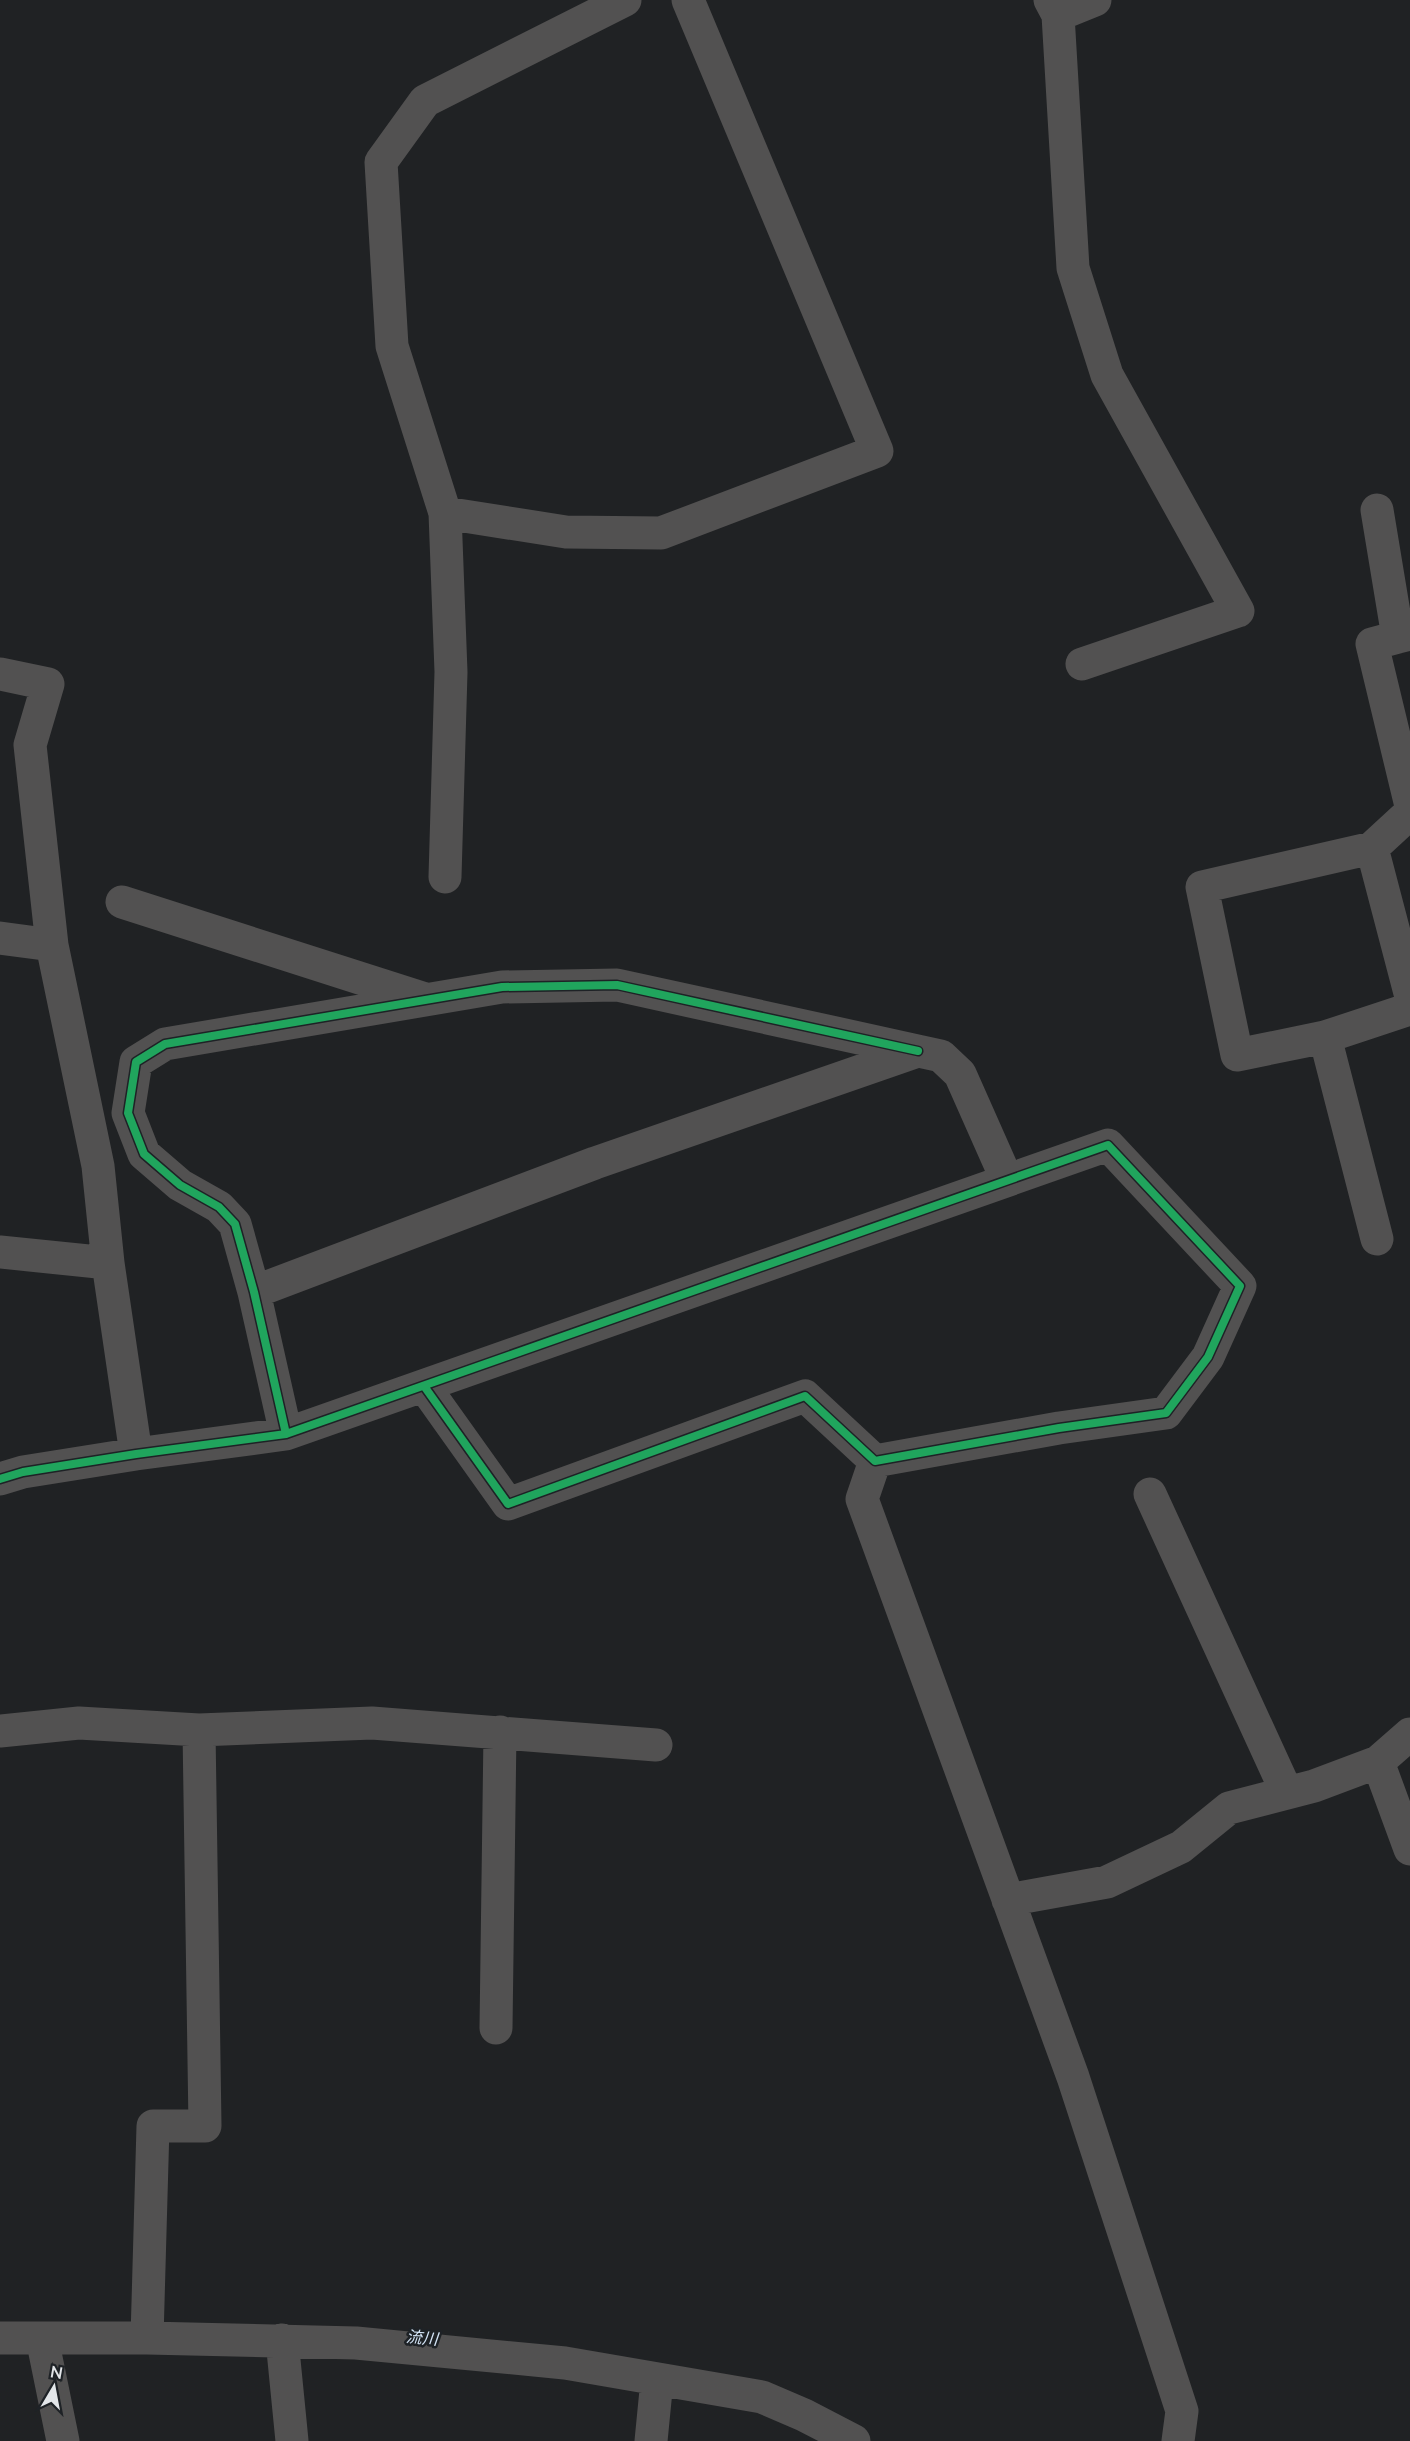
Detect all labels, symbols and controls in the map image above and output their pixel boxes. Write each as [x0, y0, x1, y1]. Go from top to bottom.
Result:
water label: 流川 [405, 2326, 441, 2348]
north arrow [24, 2357, 84, 2417]
text: N [49, 2361, 64, 2382]

